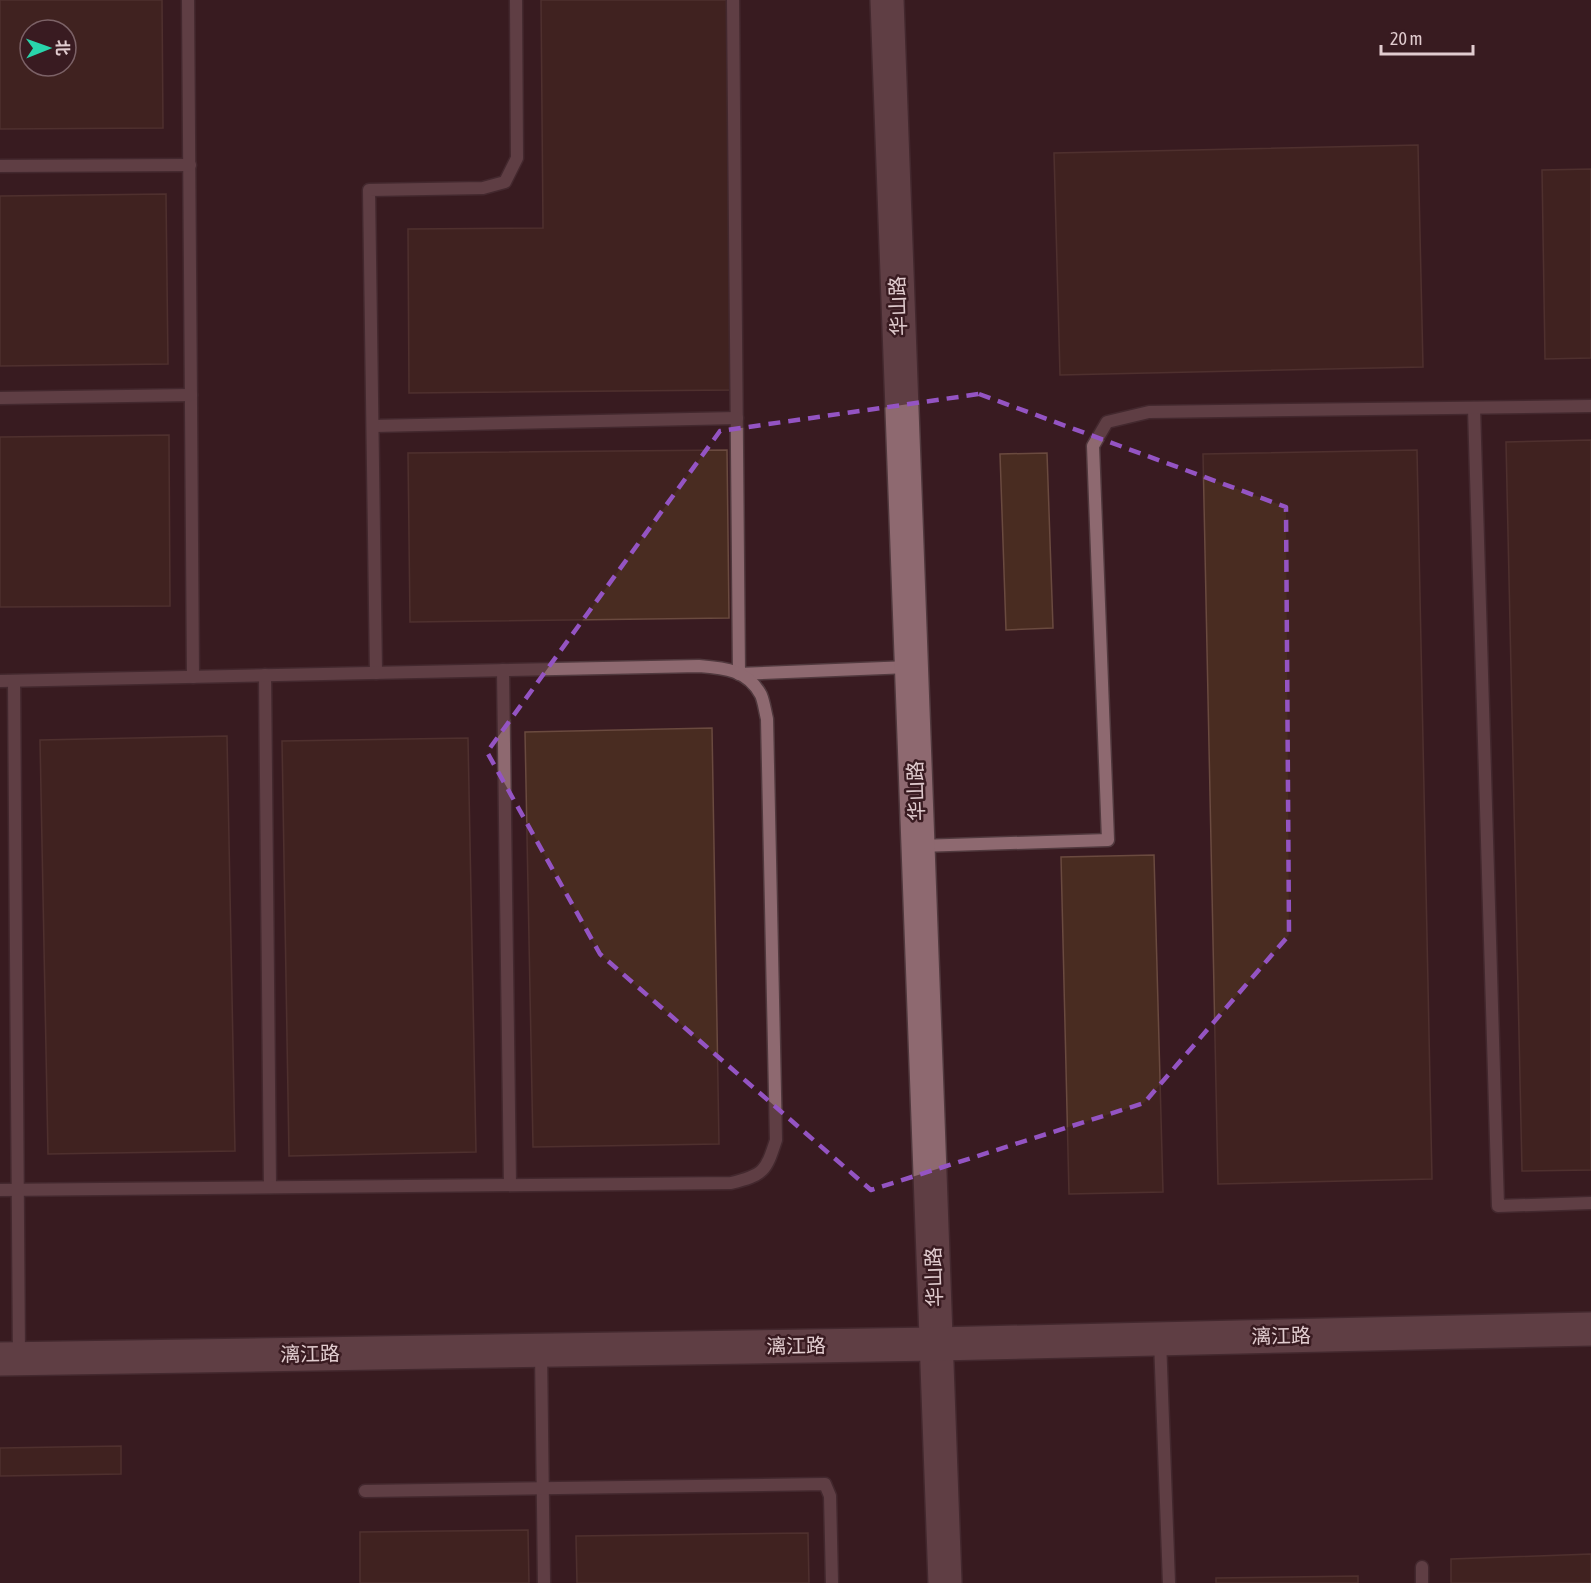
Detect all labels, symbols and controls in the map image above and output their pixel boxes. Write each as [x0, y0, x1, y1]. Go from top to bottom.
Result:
north arrow [18, 18, 78, 78]
scale bar [1381, 18, 1472, 56]
text: 20 m [1390, 28, 1422, 49]
text: 北 [54, 40, 72, 56]
street label: 华山路 [885, 276, 910, 336]
street label: 华山路 [903, 761, 928, 821]
street label: 华山路 [921, 1247, 946, 1307]
street label: 漓江路 [1251, 1323, 1311, 1348]
street label: 漓江路 [766, 1333, 826, 1358]
street label: 漓江路 [280, 1341, 340, 1366]

